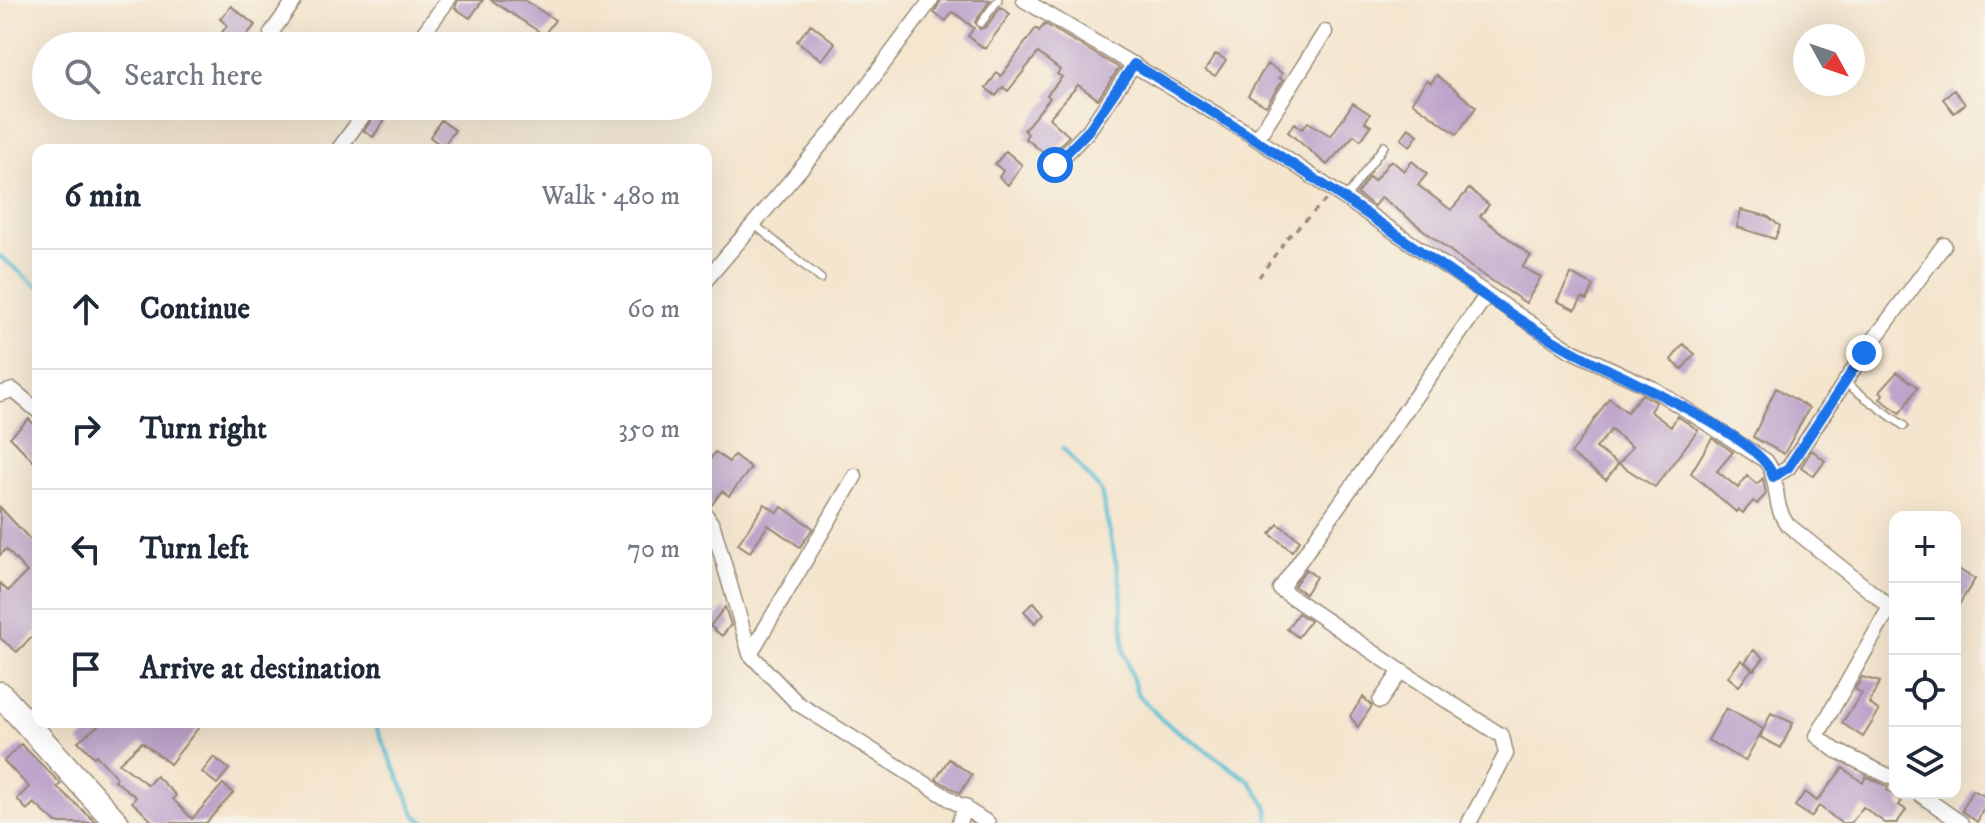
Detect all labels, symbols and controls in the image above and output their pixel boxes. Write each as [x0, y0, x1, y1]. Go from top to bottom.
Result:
north arrow [1793, 24, 1865, 96]
search box [32, 32, 712, 120]
icon: search [60, 54, 104, 98]
text: Search here [124, 58, 263, 95]
route start [1037, 147, 1073, 183]
text: 6 min [64, 175, 141, 217]
text: Walk · 480 m [542, 180, 680, 213]
icon: ahead [64, 287, 108, 331]
text: Continue [140, 291, 250, 328]
text: 60 m [627, 293, 680, 326]
route end [1846, 335, 1882, 371]
icon: right [64, 407, 108, 451]
text: Turn right [140, 411, 267, 448]
text: 350 m [618, 413, 680, 446]
map controls [1889, 511, 1961, 799]
button: + [1889, 511, 1961, 583]
icon: left [64, 527, 108, 571]
text: Turn left [140, 531, 249, 568]
text: 70 m [627, 533, 680, 566]
button: − [1889, 583, 1961, 655]
icon: arrive [64, 647, 108, 691]
text: Arrive at destination [140, 651, 381, 688]
button: locate [1889, 655, 1961, 727]
button: layers [1889, 727, 1961, 799]

